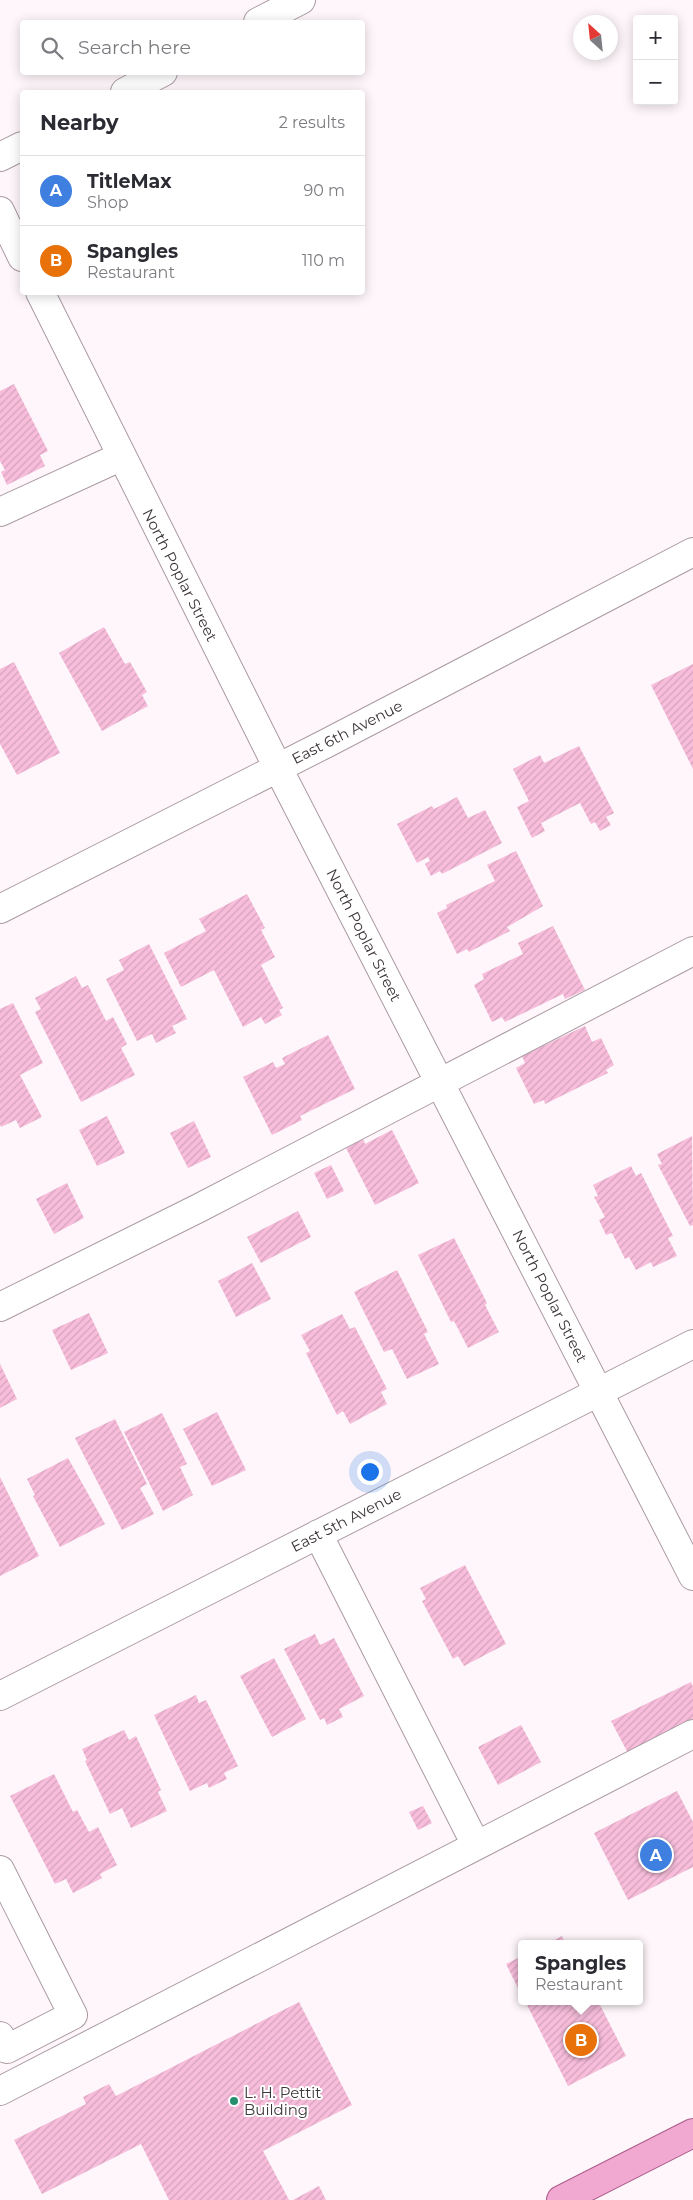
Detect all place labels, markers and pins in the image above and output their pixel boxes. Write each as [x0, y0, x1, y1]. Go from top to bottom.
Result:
pin: A [640, 1836, 672, 1874]
pin: B [565, 2021, 597, 2059]
place label: L. H. Pettit Building [244, 2083, 321, 2119]
marker: L. H. Pettit Building [228, 2095, 240, 2107]

